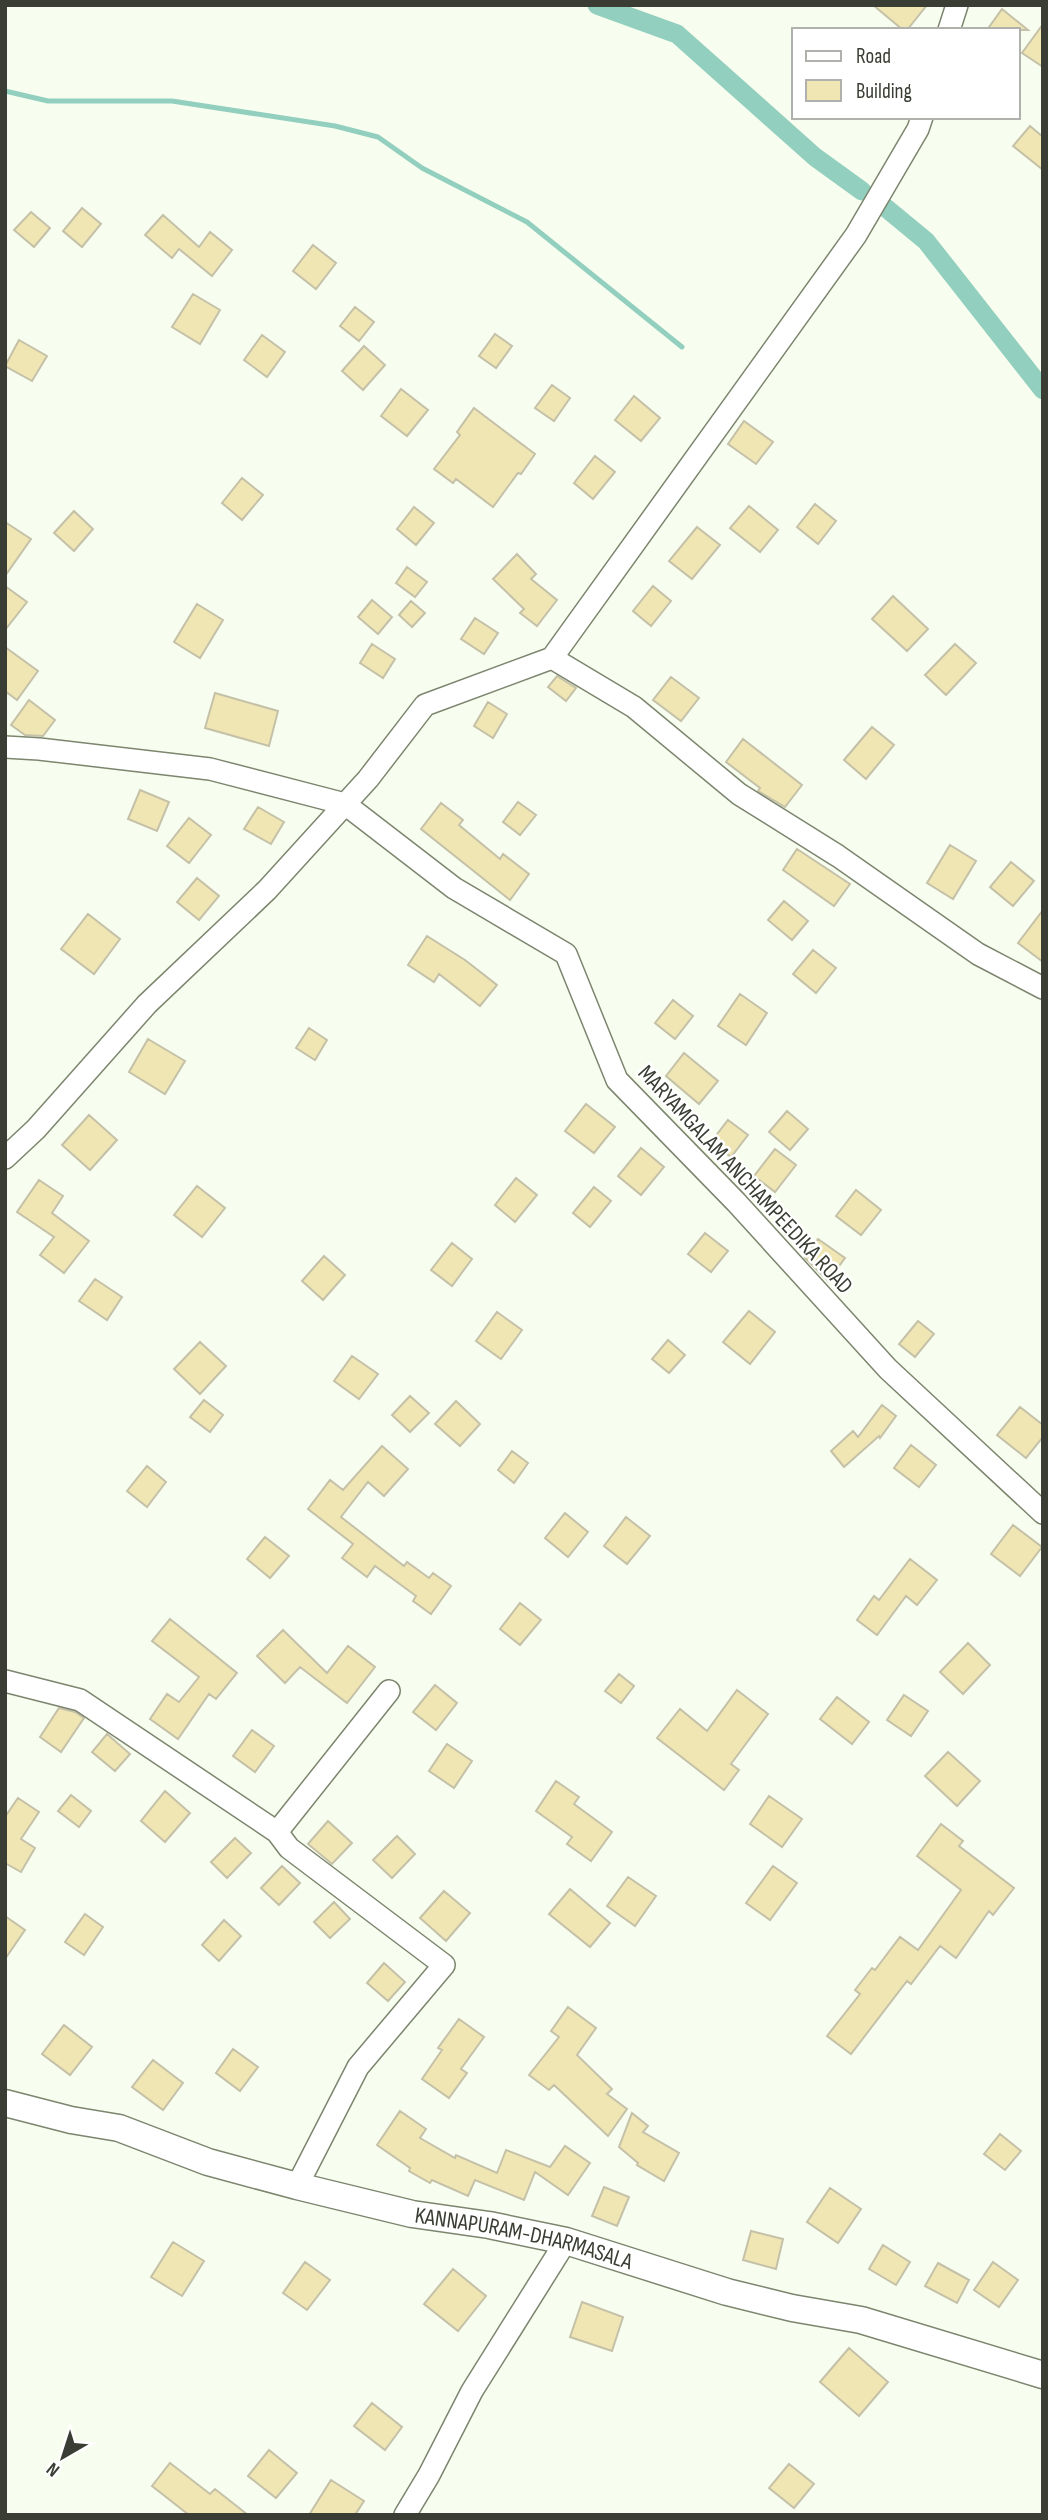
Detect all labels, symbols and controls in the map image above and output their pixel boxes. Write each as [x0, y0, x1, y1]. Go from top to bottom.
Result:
legend [792, 28, 1020, 119]
text: Road [856, 44, 891, 69]
text: Building [856, 79, 912, 104]
street label: MARYAMGALAM ANCHAMPEEDIKA ROAD [632, 1059, 859, 1300]
street label: KANNAPURAM-DHARMASALA [413, 2202, 636, 2276]
north arrow [28, 2422, 98, 2492]
text: N [42, 2457, 64, 2481]

